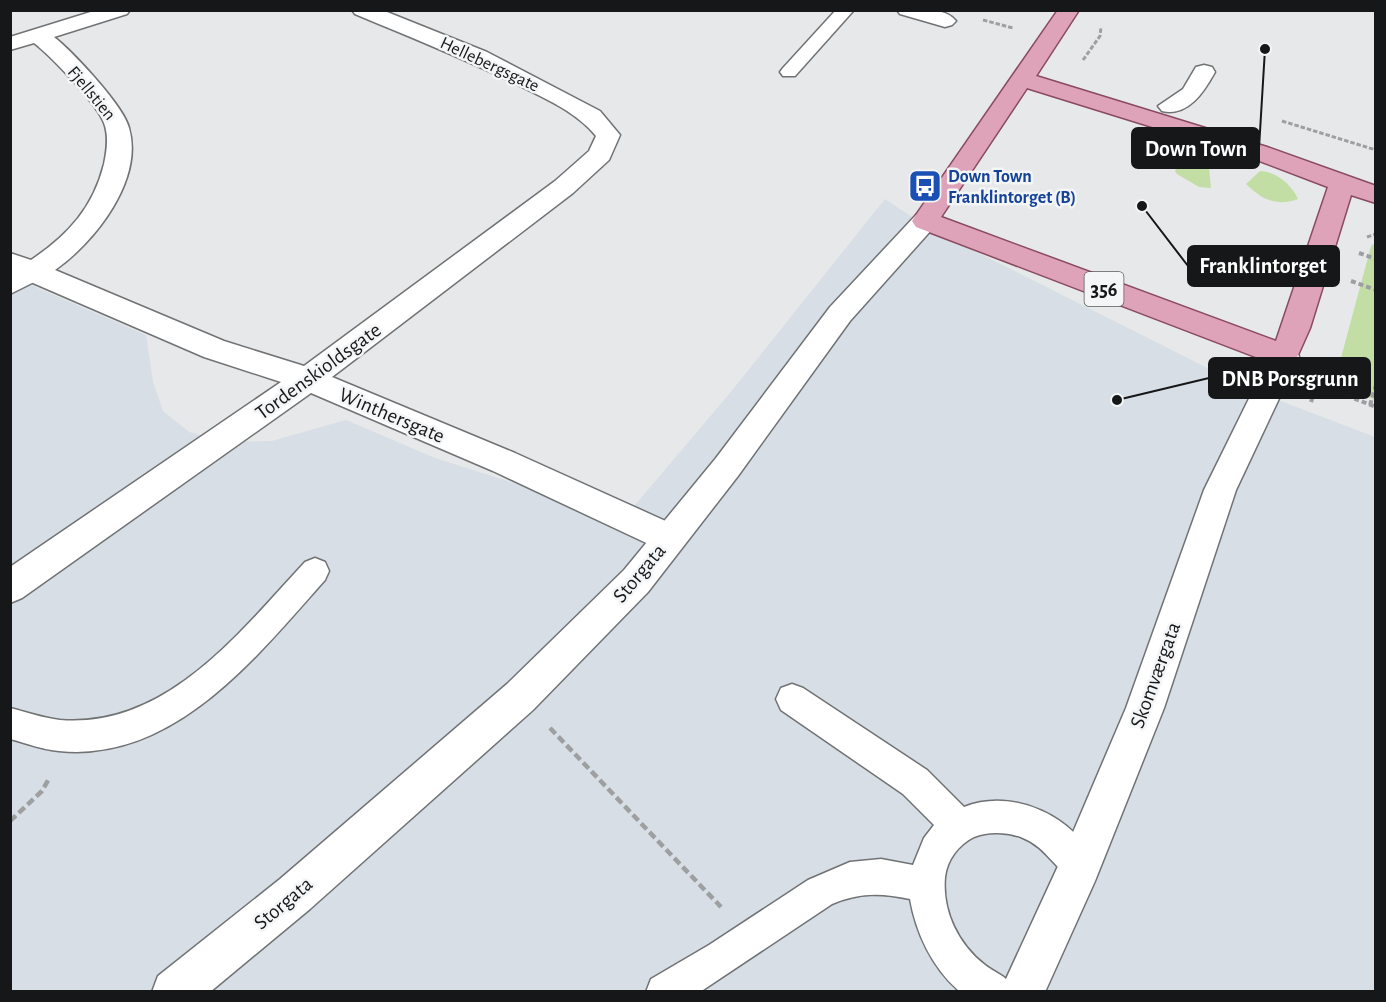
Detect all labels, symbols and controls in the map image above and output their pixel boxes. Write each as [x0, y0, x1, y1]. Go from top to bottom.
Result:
street label: Hellebergsgate [437, 34, 542, 96]
street label: Fjellstien [64, 63, 119, 124]
callout: Down Town [1132, 128, 1259, 168]
text: Down Town [1145, 138, 1247, 160]
bus stop icon: Down Town Franklintorget (B) [907, 168, 943, 204]
place label: Down Town Franklintorget (B) [948, 168, 1076, 207]
callout: Franklintorget [1188, 246, 1339, 286]
text: Franklintorget [1199, 255, 1327, 277]
road number: 356 [1084, 272, 1124, 306]
street label: Tordenskioldsgate [252, 319, 385, 424]
callout: DNB Porsgrunn [1209, 358, 1370, 398]
text: DNB Porsgrunn [1221, 368, 1359, 390]
street label: Winthersgate [336, 384, 448, 447]
street label: Storgata [609, 540, 670, 607]
street label: Skomværgata [1127, 619, 1184, 731]
street label: Storgata [250, 873, 317, 934]

